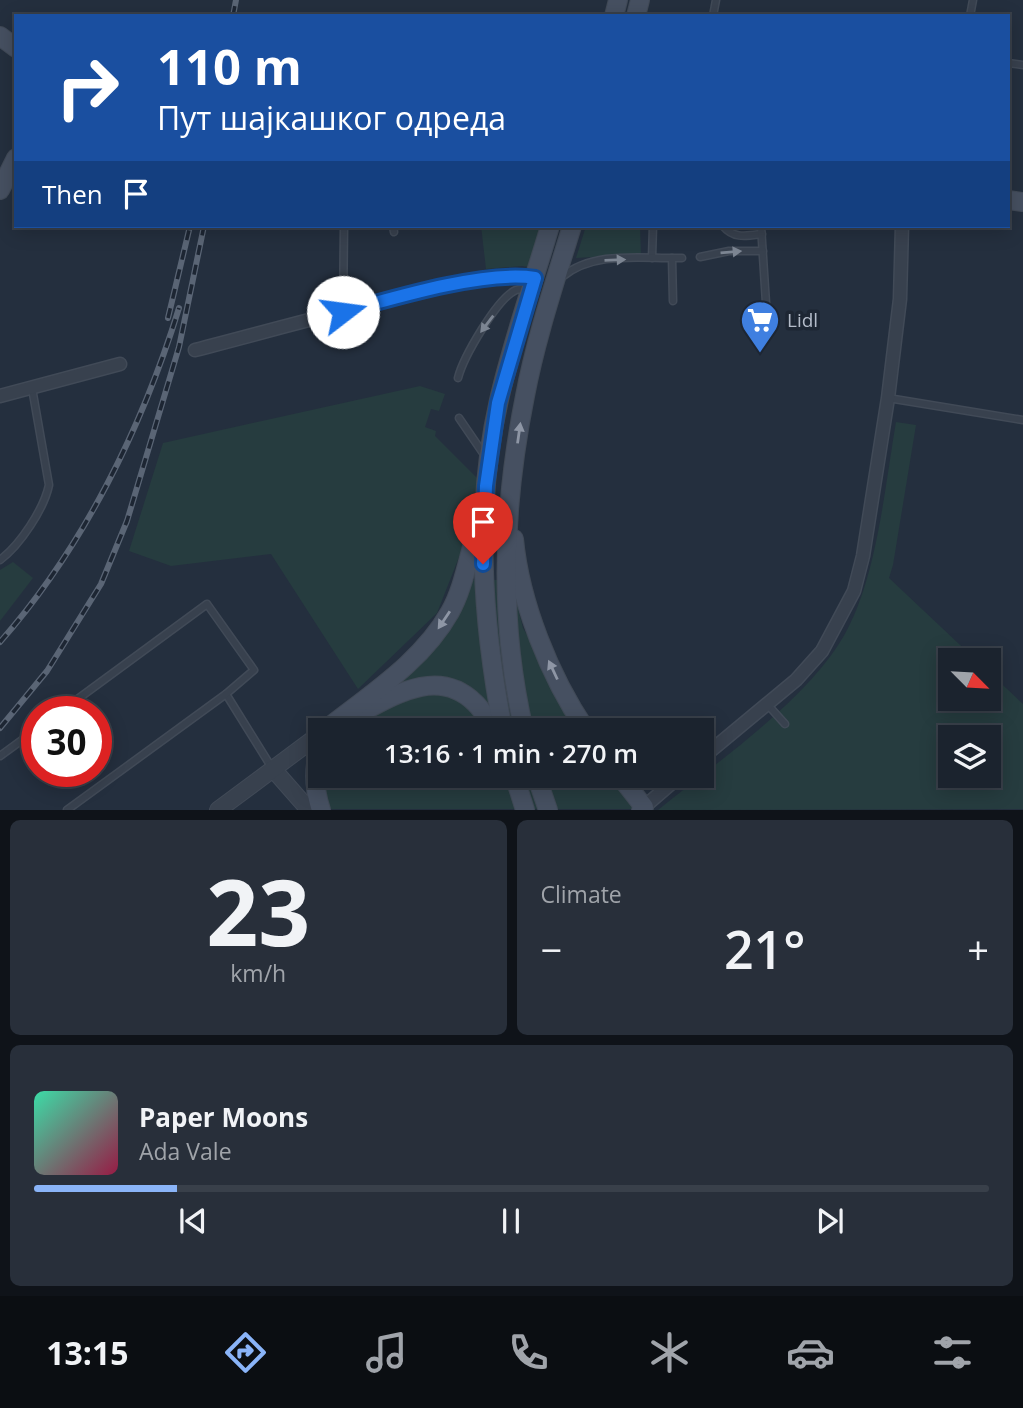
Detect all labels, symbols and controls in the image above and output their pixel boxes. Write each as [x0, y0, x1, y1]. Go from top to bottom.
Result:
text: 110 m [157, 33, 302, 99]
icon: right [42, 42, 133, 133]
text: Пут шајкашког одреда [157, 96, 506, 139]
icon: arrive [117, 175, 155, 213]
text: Then [42, 176, 103, 212]
one-way arrow [720, 246, 742, 257]
one-way arrow [604, 254, 626, 265]
position arrow [306, 275, 380, 349]
supermarket icon: Lidl [739, 299, 781, 354]
place label: Lidl [787, 307, 818, 333]
one-way arrow [480, 315, 494, 333]
one-way arrow [514, 422, 525, 444]
pin [453, 492, 513, 564]
icon: arrive [464, 503, 502, 541]
one-way arrow [437, 611, 451, 629]
north arrow [938, 648, 1001, 710]
map controls [938, 648, 1001, 788]
one-way arrow [547, 660, 558, 680]
speed limit sign: 30 [21, 696, 112, 787]
button: layers [938, 725, 1001, 788]
text: 13:16 · 1 min · 270 m [384, 735, 638, 771]
text: 23 [206, 849, 310, 973]
text: Climate [541, 878, 622, 910]
text: 21° [724, 913, 806, 984]
text: − [541, 923, 562, 975]
text: + [967, 923, 989, 975]
text: km/h [230, 957, 286, 989]
text: Paper Moons [139, 1099, 308, 1135]
text: Ada Vale [139, 1135, 232, 1167]
icon: previous [174, 1202, 212, 1240]
icon: pause [492, 1202, 530, 1240]
icon: next [811, 1202, 849, 1240]
icon: directions [221, 1328, 270, 1377]
icon: music [362, 1328, 411, 1377]
icon: phone [504, 1328, 553, 1377]
icon: climate [645, 1328, 694, 1377]
icon: car [786, 1328, 835, 1377]
icon: filters [928, 1328, 977, 1377]
text: 13:15 [46, 1331, 129, 1374]

